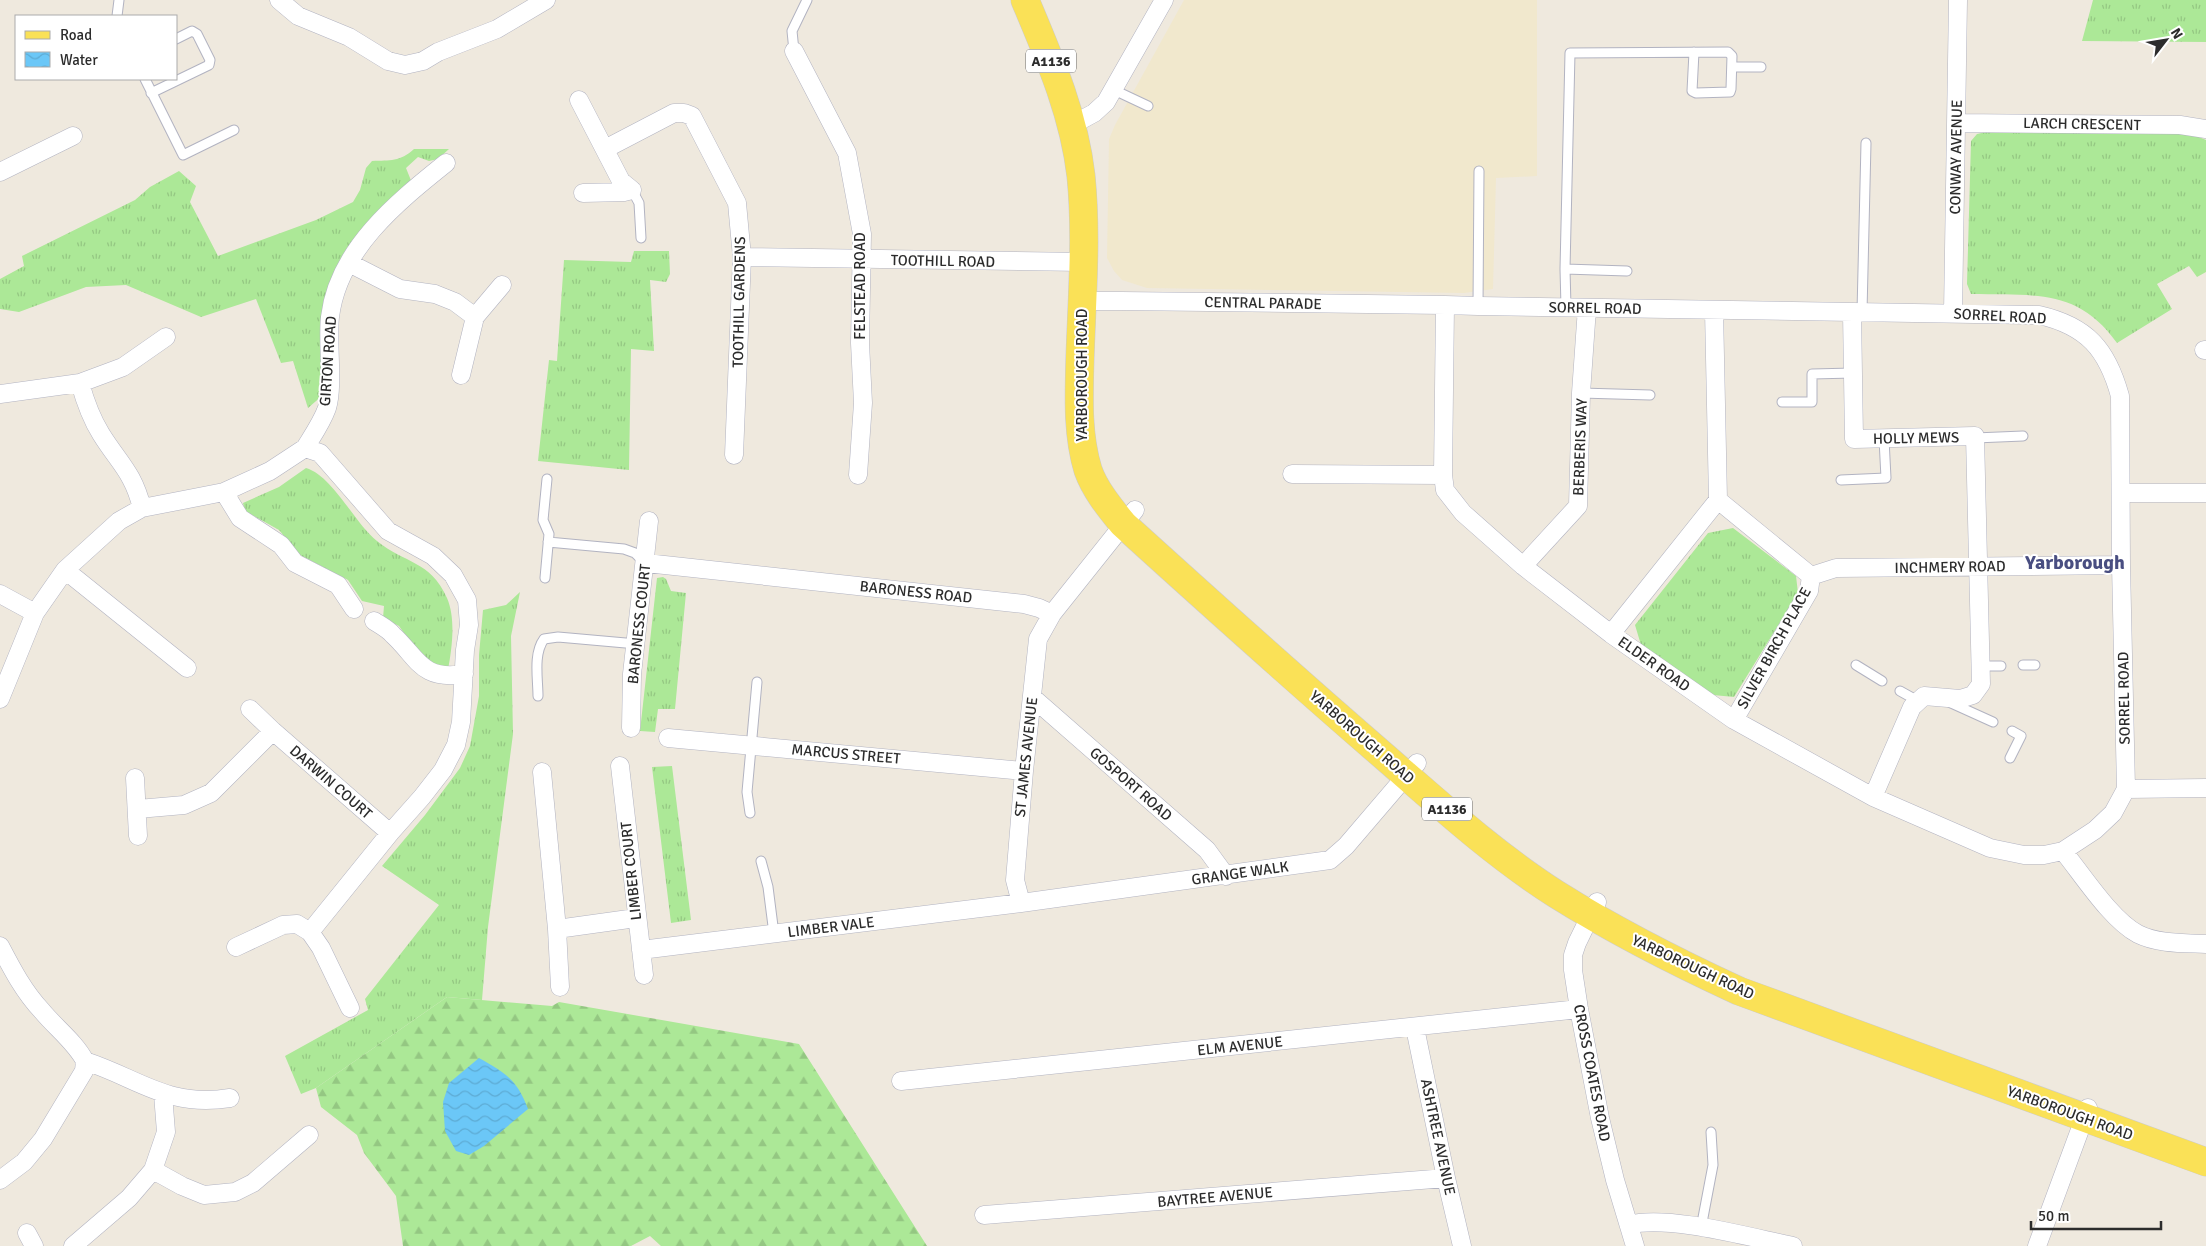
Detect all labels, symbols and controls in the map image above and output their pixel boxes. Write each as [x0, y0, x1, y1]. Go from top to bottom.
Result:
legend [15, 15, 178, 80]
north arrow [2141, 15, 2191, 65]
text: N [2167, 25, 2187, 42]
text: Road [60, 26, 92, 44]
road number: A1136 [1026, 49, 1076, 72]
text: Water [60, 51, 98, 69]
street label: CONWAY AVENUE [1946, 99, 1966, 215]
street label: LARCH CRESCENT [2023, 114, 2142, 134]
street label: FELSTEAD ROAD [851, 232, 869, 340]
street label: TOOTHILL GARDENS [729, 236, 749, 368]
street label: TOOTHILL ROAD [891, 251, 995, 271]
street label: CENTRAL PARADE [1204, 293, 1322, 313]
street label: SORREL ROAD [1548, 298, 1642, 318]
street label: SORREL ROAD [1953, 305, 2047, 327]
street label: YARBOROUGH ROAD [1073, 309, 1091, 441]
street label: GIRTON ROAD [316, 315, 340, 407]
street label: BERBERIS WAY [1569, 398, 1591, 496]
street label: HOLLY MEWS [1873, 428, 1959, 448]
district label: Yarborough [2024, 550, 2125, 575]
street label: INCHMERY ROAD [1894, 557, 2006, 577]
street label: BARONESS COURT [624, 562, 654, 685]
street label: BARONESS ROAD [859, 577, 973, 607]
street label: SILVER BIRCH PLACE [1733, 584, 1815, 712]
street label: ELDER ROAD [1614, 633, 1694, 695]
street label: SORREL ROAD [2114, 651, 2134, 745]
street label: YARBOROUGH ROAD [1306, 687, 1418, 787]
street label: ST JAMES AVENUE [1011, 696, 1041, 818]
street label: MARCUS STREET [791, 740, 902, 768]
street label: DARWIN COURT [286, 741, 376, 823]
street label: GOSPORT ROAD [1086, 743, 1176, 825]
road number: A1136 [1422, 798, 1472, 821]
street label: LIMBER COURT [617, 820, 645, 921]
street label: GRANGE WALK [1190, 857, 1290, 889]
street label: LIMBER VALE [787, 913, 875, 941]
street label: YARBOROUGH ROAD [1629, 931, 1757, 1003]
street label: CROSS COATES ROAD [1570, 1003, 1614, 1143]
street label: ELM AVENUE [1196, 1033, 1284, 1059]
street label: ASHTREE AVENUE [1417, 1077, 1459, 1197]
street label: YARBOROUGH ROAD [2005, 1082, 2135, 1144]
street label: BAYTREE AVENUE [1156, 1183, 1274, 1211]
scale bar [2031, 1198, 2161, 1230]
text: 50 m [2038, 1207, 2069, 1225]

